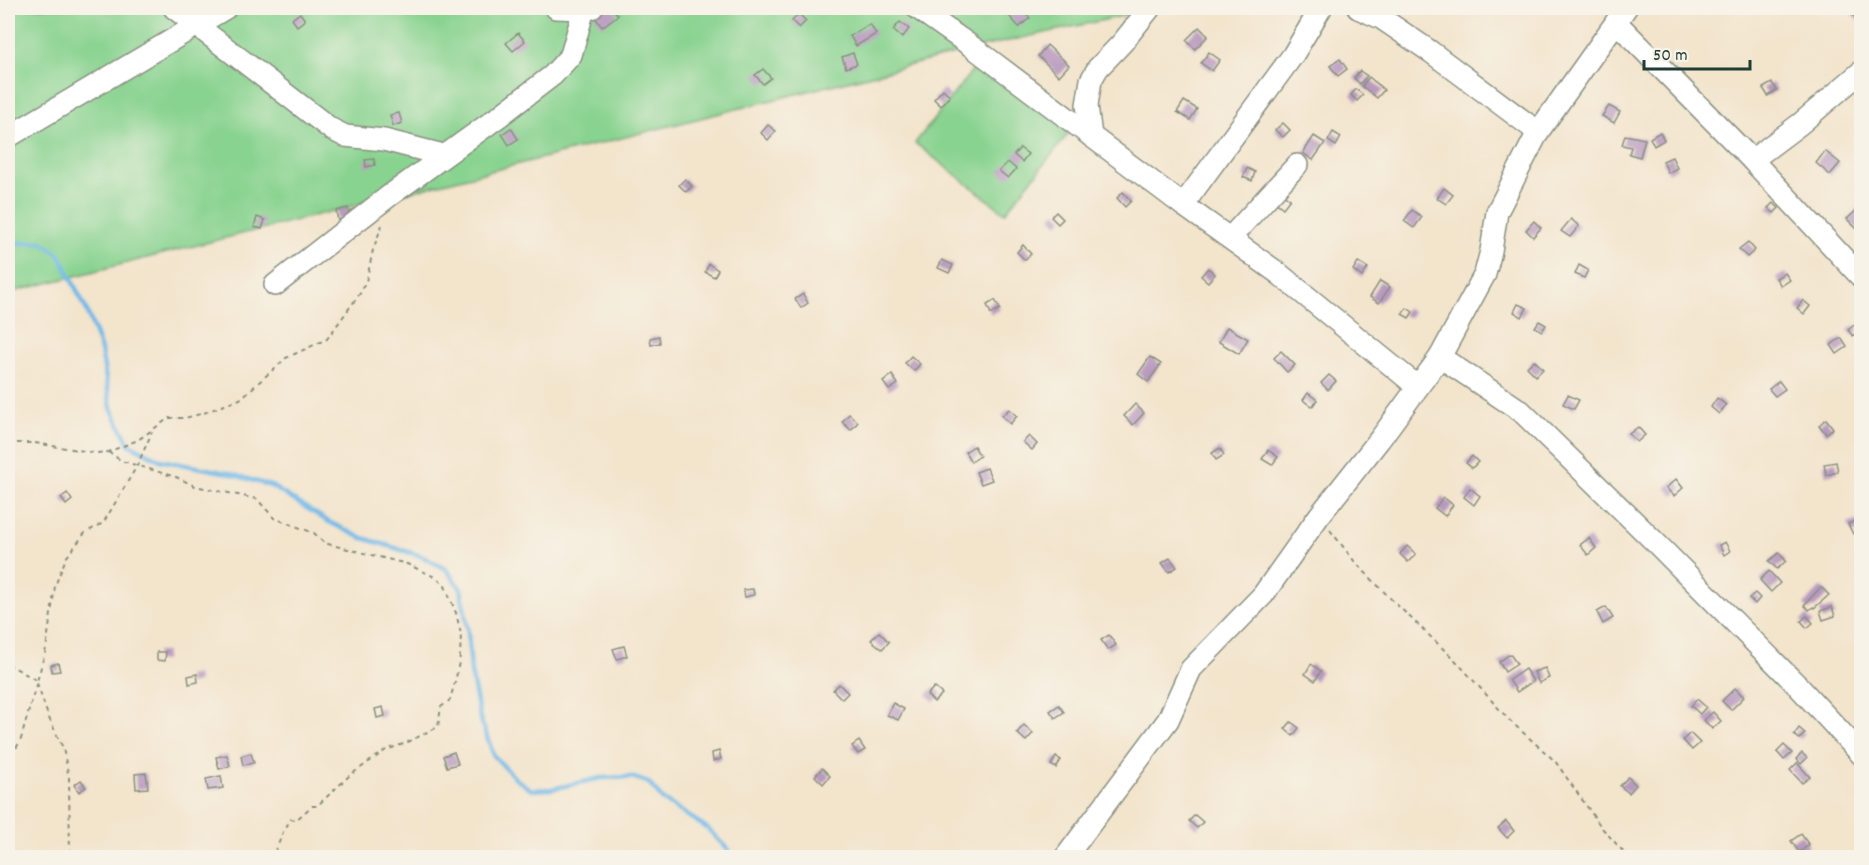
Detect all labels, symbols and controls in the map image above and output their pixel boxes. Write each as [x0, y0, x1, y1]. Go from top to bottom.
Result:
scale bar [1644, 33, 1750, 71]
text: 50 m [1653, 44, 1688, 69]

